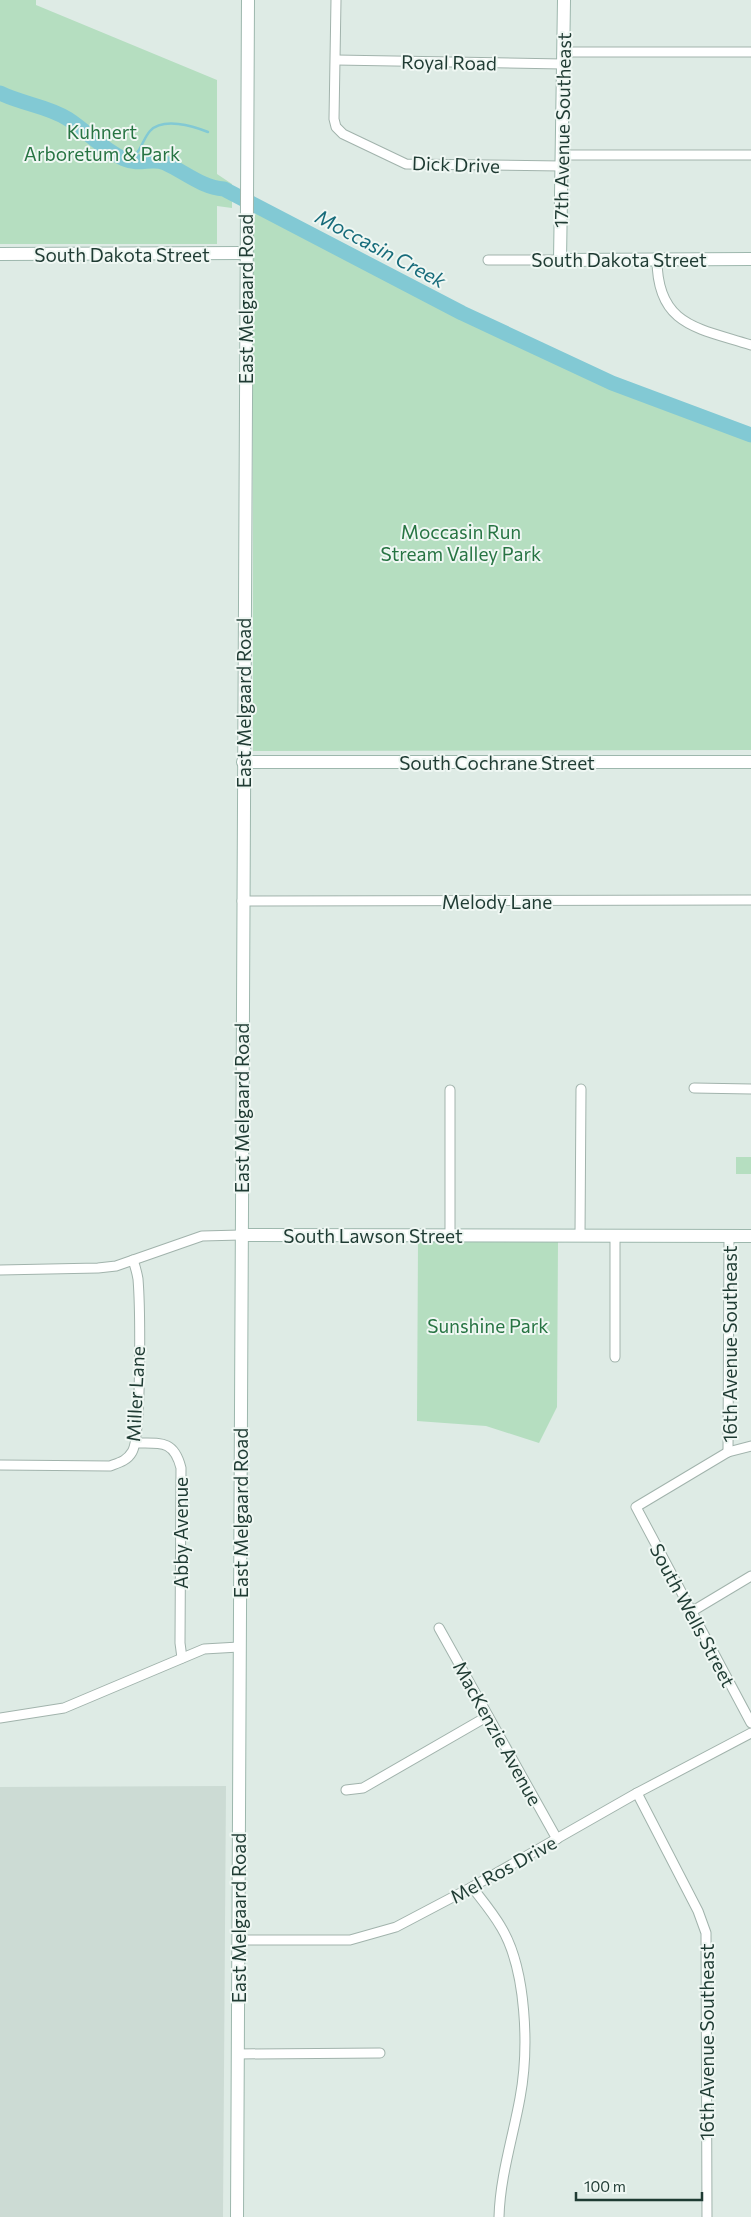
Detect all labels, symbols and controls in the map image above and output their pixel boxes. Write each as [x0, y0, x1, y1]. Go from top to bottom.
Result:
street label: 17th Avenue Southeast [549, 32, 575, 228]
street label: Royal Road [401, 50, 497, 74]
park label: Kuhnert Arboretum & Park [24, 120, 180, 165]
street label: Dick Drive [412, 151, 500, 177]
water label: Moccasin Creek [312, 204, 451, 293]
street label: East Melgaard Road [234, 214, 257, 384]
street label: South Dakota Street [34, 243, 210, 266]
street label: South Dakota Street [531, 248, 707, 271]
park label: Moccasin Run Stream Valley Park [381, 520, 541, 565]
street label: East Melgaard Road [232, 618, 255, 788]
street label: South Cochrane Street [399, 751, 595, 774]
street label: Melody Lane [442, 890, 552, 913]
street label: East Melgaard Road [230, 1023, 253, 1193]
street label: South Lawson Street [283, 1224, 463, 1247]
street label: 16th Avenue Southeast [718, 1245, 741, 1443]
park label: Sunshine Park [427, 1314, 549, 1337]
street label: Miller Lane [121, 1346, 149, 1442]
street label: East Melgaard Road [229, 1428, 252, 1598]
street label: Abby Avenue [169, 1477, 192, 1589]
street label: South Wells Street [645, 1539, 741, 1691]
street label: MacKenzie Avenue [449, 1657, 547, 1809]
street label: Mel Ros Drive [446, 1830, 560, 1908]
street label: East Melgaard Road [227, 1833, 250, 2003]
street label: 16th Avenue Southeast [695, 1943, 718, 2141]
scale bar [576, 2170, 702, 2202]
text: 100 m [584, 2177, 626, 2195]

